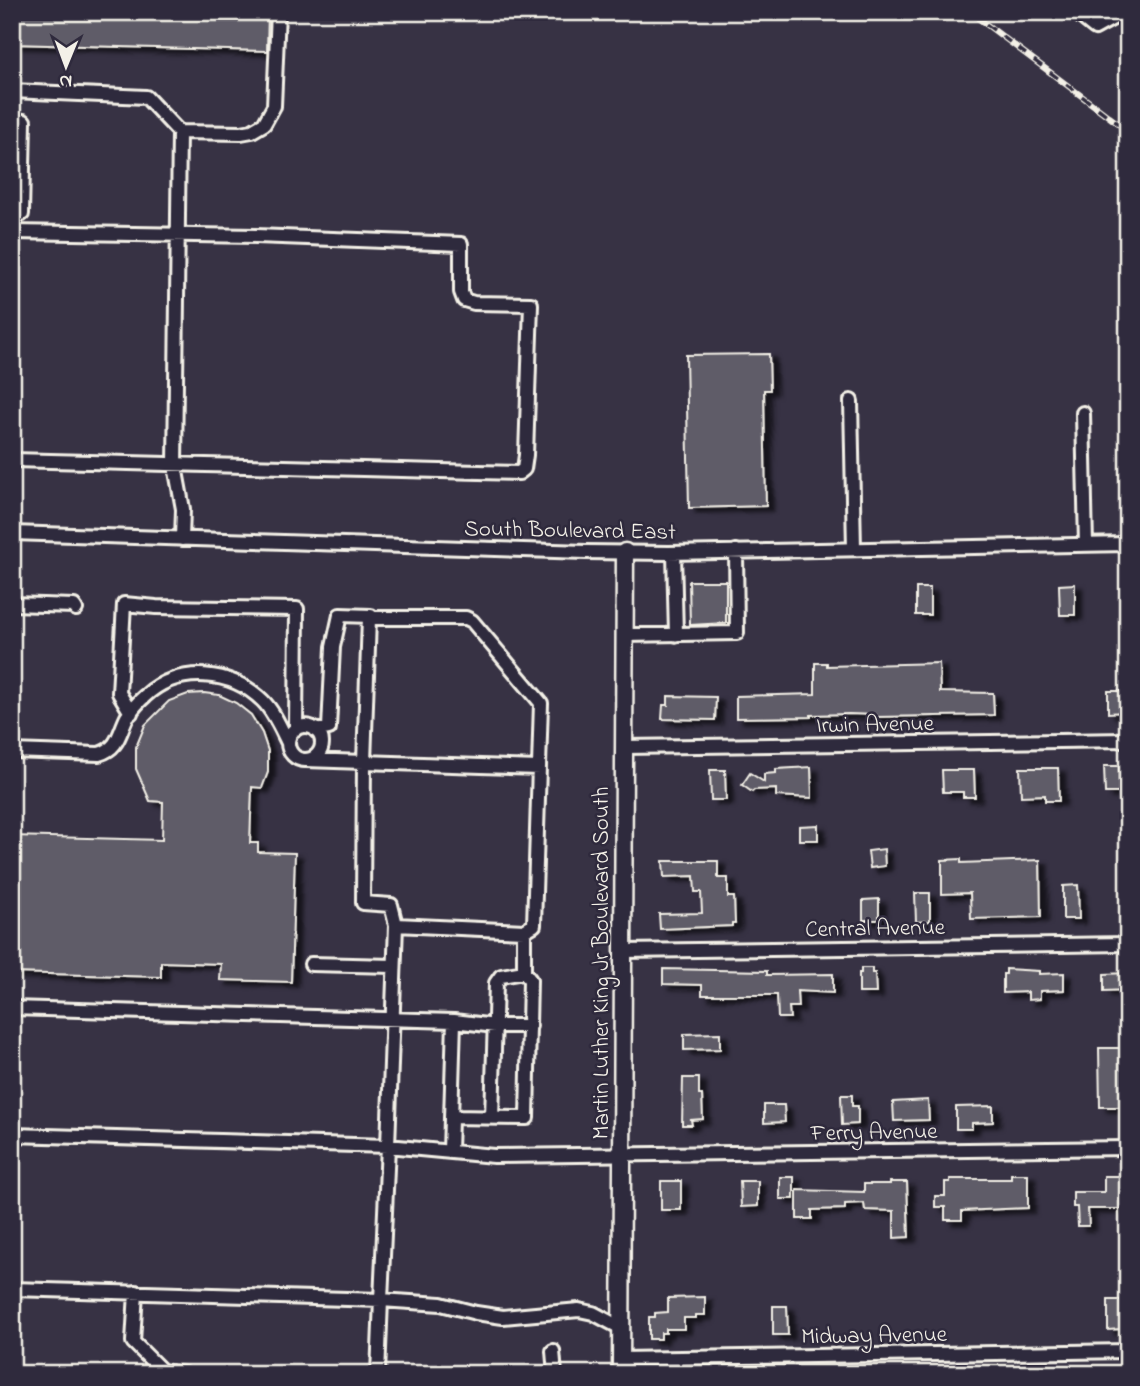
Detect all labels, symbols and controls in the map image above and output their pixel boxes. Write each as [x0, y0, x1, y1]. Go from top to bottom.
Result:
north arrow [32, 32, 102, 102]
text: N [59, 67, 72, 94]
street label: South Boulevard East [464, 513, 676, 550]
street label: Irwin Avenue [816, 708, 935, 743]
street label: Martin Luther King Jr Boulevard South [586, 786, 620, 1140]
street label: Central Avenue [805, 912, 946, 947]
street label: Ferry Avenue [809, 1116, 938, 1153]
street label: Midway Avenue [801, 1319, 948, 1356]

